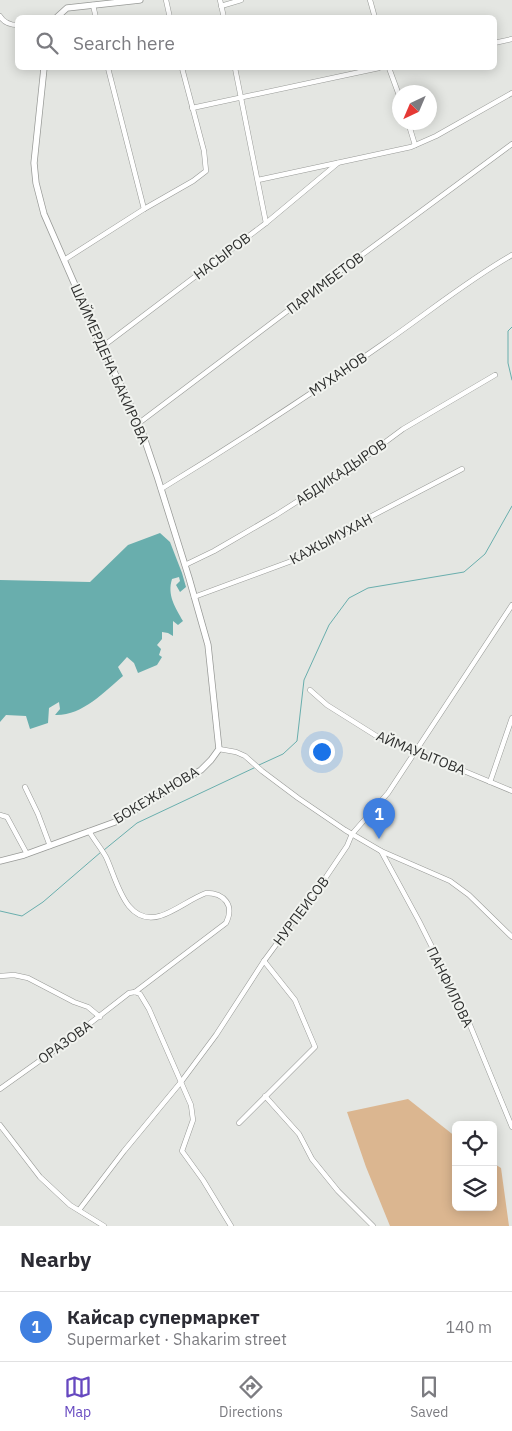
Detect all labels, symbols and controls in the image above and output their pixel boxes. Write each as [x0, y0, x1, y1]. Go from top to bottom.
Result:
search box [15, 15, 497, 70]
icon: search [33, 29, 61, 57]
text: Search here [73, 31, 175, 55]
north arrow [392, 85, 437, 130]
street label: НАСЫРОВ [190, 229, 254, 283]
street label: ПАРИМБЕТОВ [283, 248, 367, 318]
street label: ШАЙМЕРДЕНА БАКИРОВА [67, 281, 154, 447]
street label: МУХАНОВ [305, 348, 371, 400]
street label: АБДИКАДЫРОВ [292, 435, 390, 509]
street label: КАЖЫМУХАН [286, 510, 376, 568]
street label: АЙМАУЫТОВА [374, 726, 469, 779]
your location [309, 739, 335, 765]
street label: БОКЕЖАНОВА [110, 762, 202, 828]
pin: 1 [363, 798, 395, 839]
street label: НУРПЕИСОВ [269, 873, 333, 949]
street label: ПАНФИЛОВА [423, 944, 477, 1030]
street label: ОРАЗОВА [34, 1016, 96, 1068]
map controls [452, 1121, 497, 1211]
button: locate [452, 1121, 497, 1166]
button: layers [452, 1166, 497, 1211]
text: Nearby [20, 1245, 91, 1273]
text: Кайсар супермаркет [67, 1305, 260, 1329]
text: 1 [31, 1317, 41, 1337]
text: 140 m [445, 1317, 492, 1337]
text: Supermarket · Shakarim street [67, 1329, 287, 1349]
tab: Map [64, 1373, 92, 1421]
tab: Directions [219, 1373, 283, 1421]
tab: Saved [410, 1373, 448, 1421]

